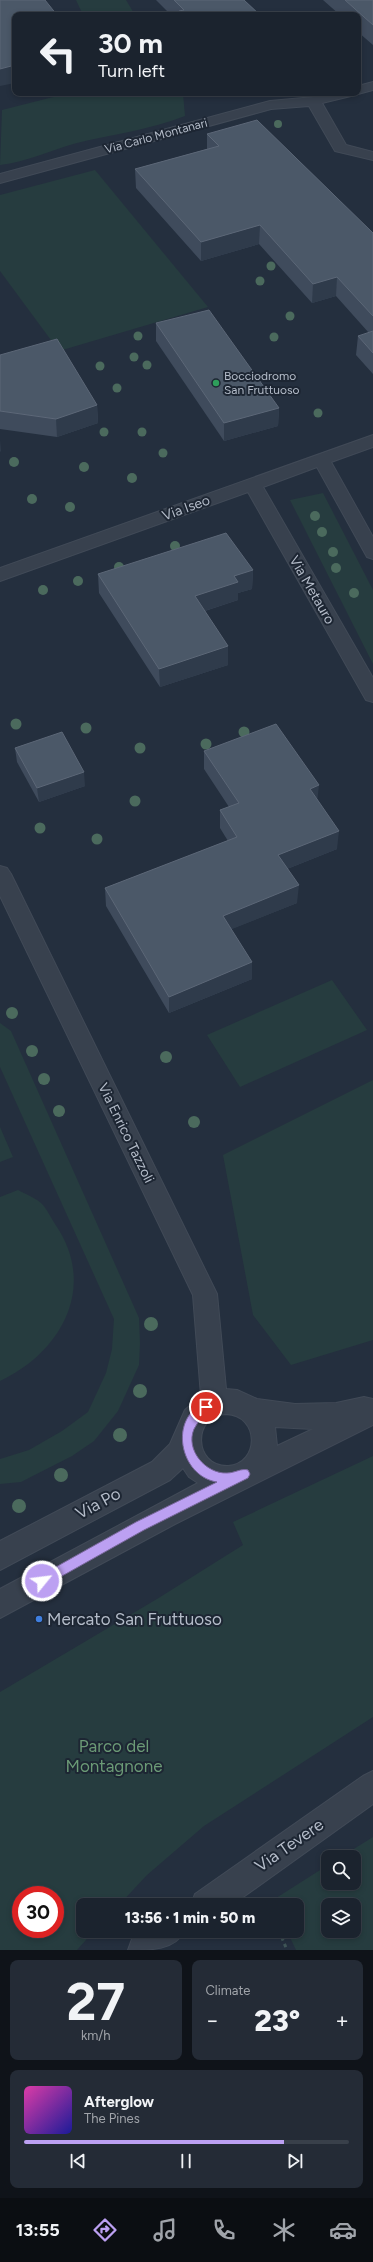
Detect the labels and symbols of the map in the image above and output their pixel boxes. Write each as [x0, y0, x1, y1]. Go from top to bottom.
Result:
street label: Via Carlo Montanari [103, 116, 209, 156]
place label: Bocciodromo San Fruttuoso [224, 369, 300, 397]
marker: Bocciodromo San Fruttuoso [211, 378, 221, 388]
street label: Via Iseo [160, 492, 212, 524]
street label: Via Metauro [286, 553, 338, 627]
street label: Via Enrico Tazzoli [94, 1080, 158, 1186]
pin [189, 1390, 223, 1424]
street label: Via Po [72, 1483, 124, 1523]
position arrow [21, 1560, 63, 1602]
place label: Mercato San Fruttuoso [47, 1609, 222, 1629]
marker: Mercato San Fruttuoso [34, 1614, 44, 1624]
park label: Parco del Montagnone [66, 1736, 162, 1776]
street label: Via Tevere [251, 1814, 327, 1876]
speed limit sign: 30 [12, 1886, 64, 1938]

